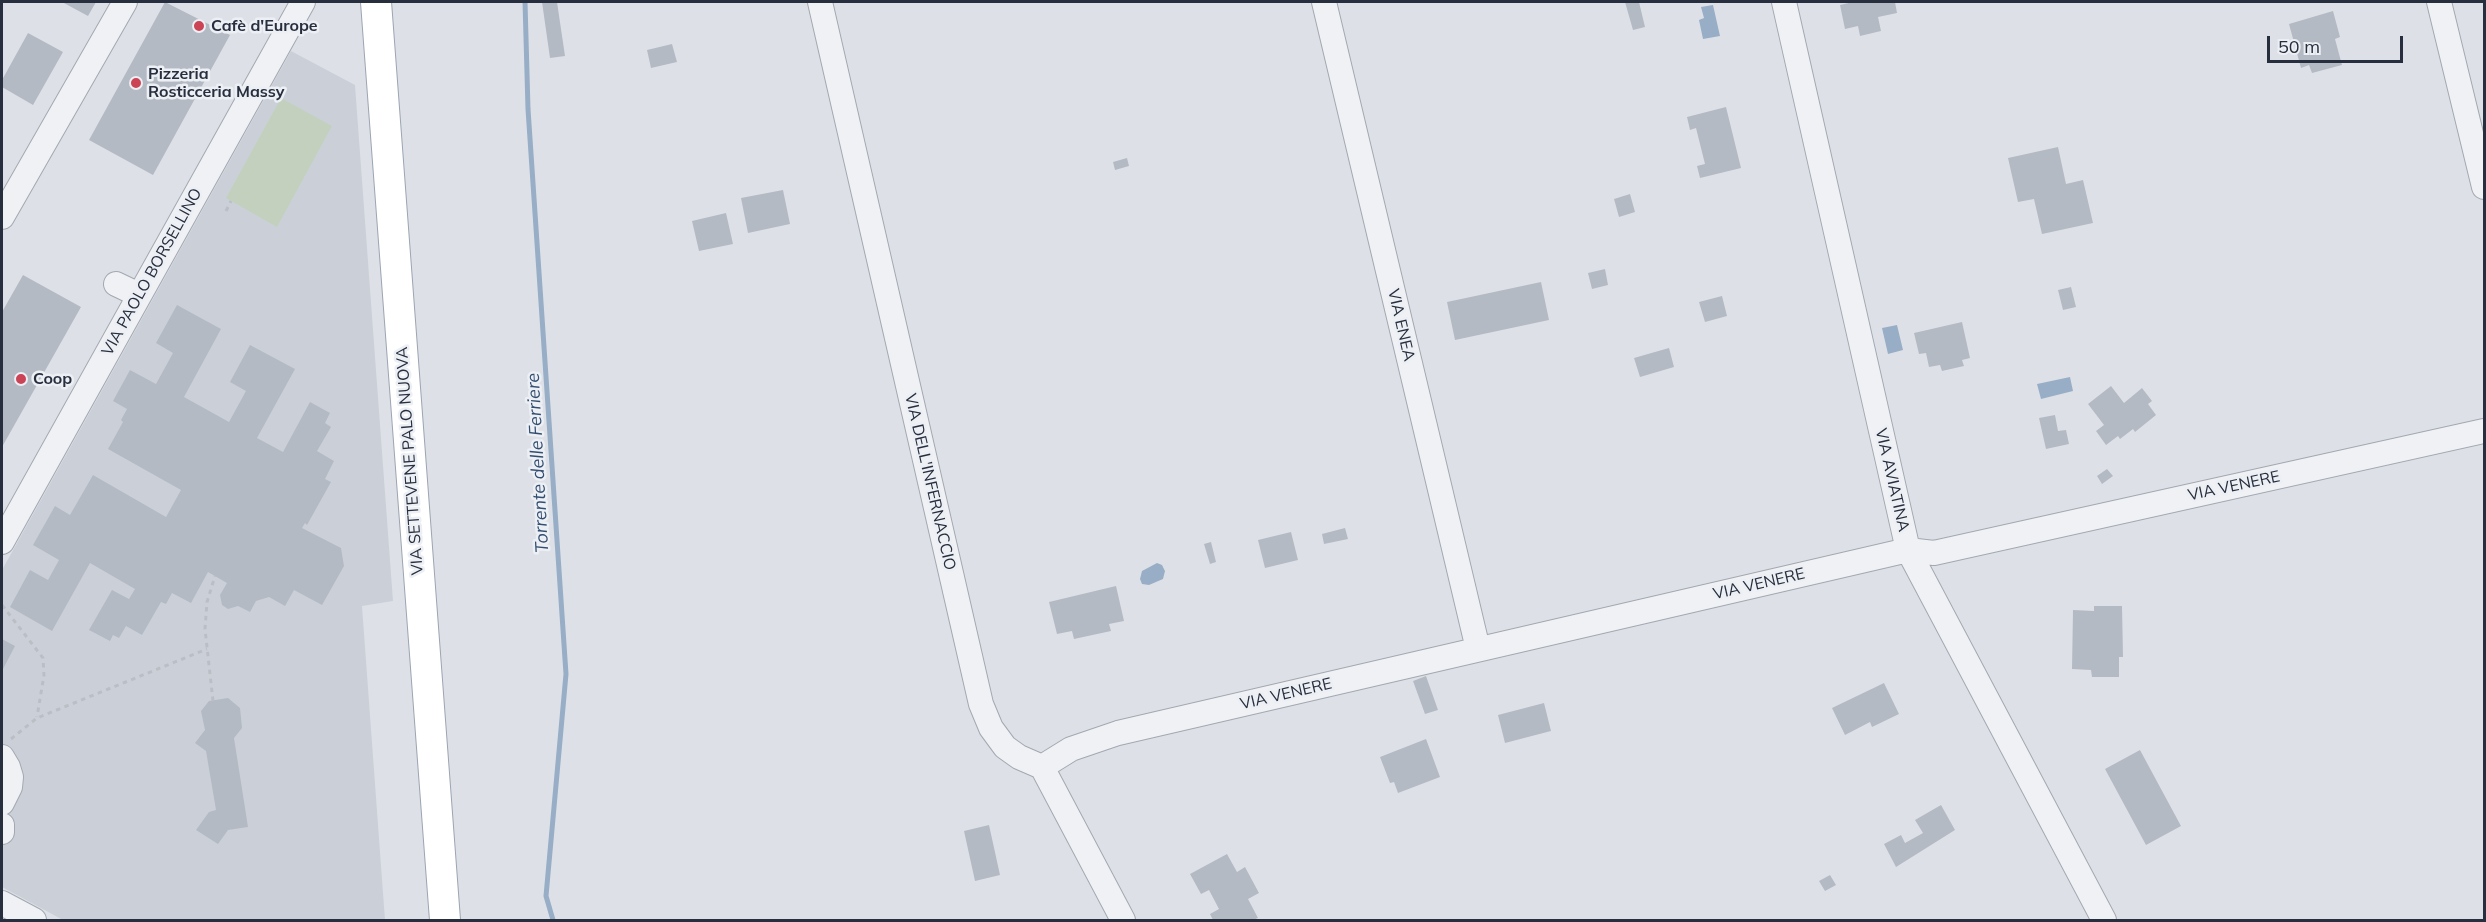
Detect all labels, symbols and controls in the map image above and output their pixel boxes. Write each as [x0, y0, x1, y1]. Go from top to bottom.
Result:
place label: Cafè d'Europe [211, 16, 318, 36]
marker: Cafè d'Europe [192, 19, 206, 33]
scale bar [2270, 24, 2406, 62]
text: 50 m [2278, 35, 2320, 58]
place label: Pizzeria Rosticceria Massy [148, 64, 284, 102]
marker: Pizzeria Rosticceria Massy [129, 76, 143, 90]
street label: VIA PAOLO BORSELLINO [98, 185, 206, 359]
street label: VIA ENEA [1383, 287, 1419, 363]
street label: VIA SETTEVENE PALO NUOVA [392, 346, 428, 576]
place label: Coop [33, 369, 72, 389]
marker: Coop [14, 372, 28, 386]
water label: Torrente delle Ferriere [522, 372, 554, 554]
street label: VIA DELL'INFERNACCIO [900, 392, 960, 572]
street label: VIA AVIATINA [1871, 426, 1913, 534]
street label: VIA VENERE [2186, 467, 2282, 505]
street label: VIA VENERE [1711, 564, 1807, 604]
street label: VIA VENERE [1238, 674, 1334, 714]

